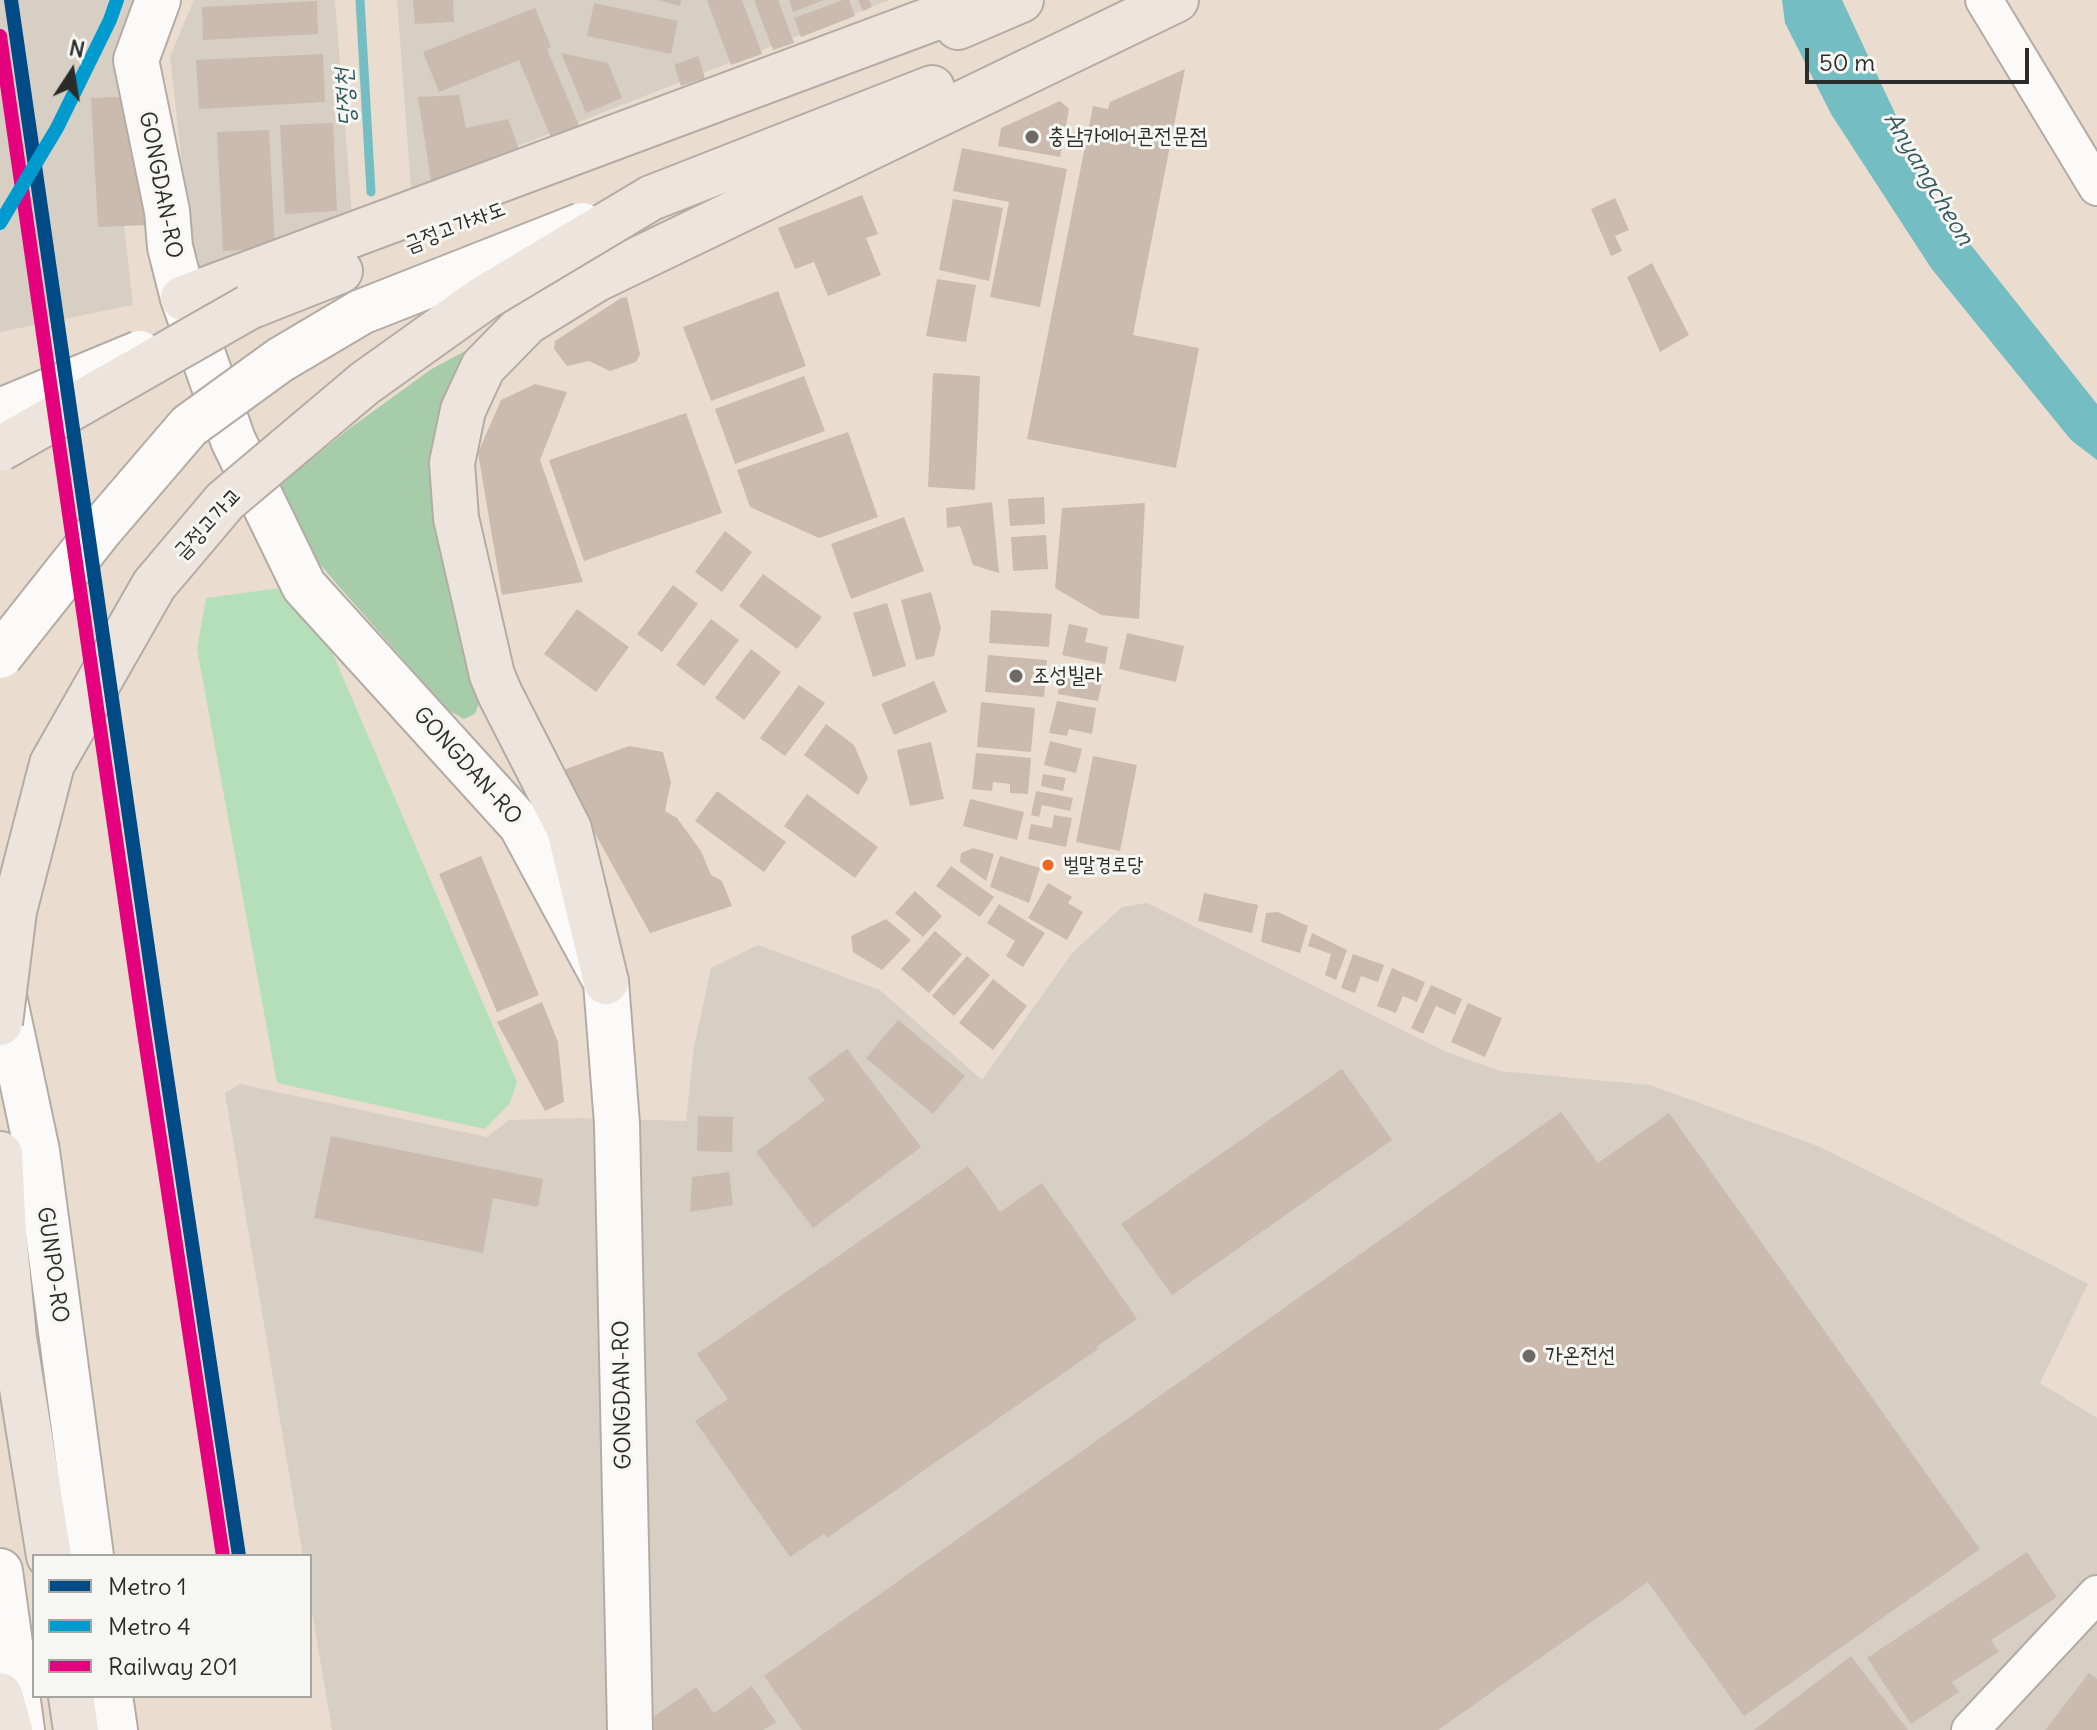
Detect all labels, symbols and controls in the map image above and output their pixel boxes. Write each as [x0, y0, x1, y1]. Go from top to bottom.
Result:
north arrow [32, 32, 112, 112]
scale bar [1809, 32, 2033, 82]
text: N [67, 33, 87, 64]
text: 50 m [1819, 47, 1875, 77]
water label: 당정천 [330, 67, 362, 127]
water label: Anyangcheon [1877, 107, 1979, 251]
street label: GONGDAN-RO [133, 109, 187, 261]
place label: 충남카에어콘전문점 [1048, 124, 1207, 150]
marker: 충남카에어콘전문점 [1023, 128, 1041, 146]
street label: 금정고가차도 [401, 196, 509, 258]
street label: 금정고가교 [168, 483, 248, 565]
place label: 조성빌라 [1032, 663, 1103, 689]
marker: 조성빌라 [1007, 667, 1025, 685]
street label: GONGDAN-RO [407, 702, 527, 830]
place label: 벌말경로당 [1063, 853, 1143, 877]
marker: 벌말경로당 [1040, 857, 1056, 873]
street label: GUNPO-RO [31, 1205, 73, 1325]
street label: GONGDAN-RO [608, 1320, 638, 1470]
place label: 가온전선 [1545, 1343, 1616, 1369]
marker: 가온전선 [1520, 1347, 1538, 1365]
legend [32, 1554, 312, 1698]
text: Metro 1 [108, 1571, 187, 1601]
text: Metro 4 [108, 1611, 191, 1641]
text: Railway 201 [108, 1651, 238, 1681]

